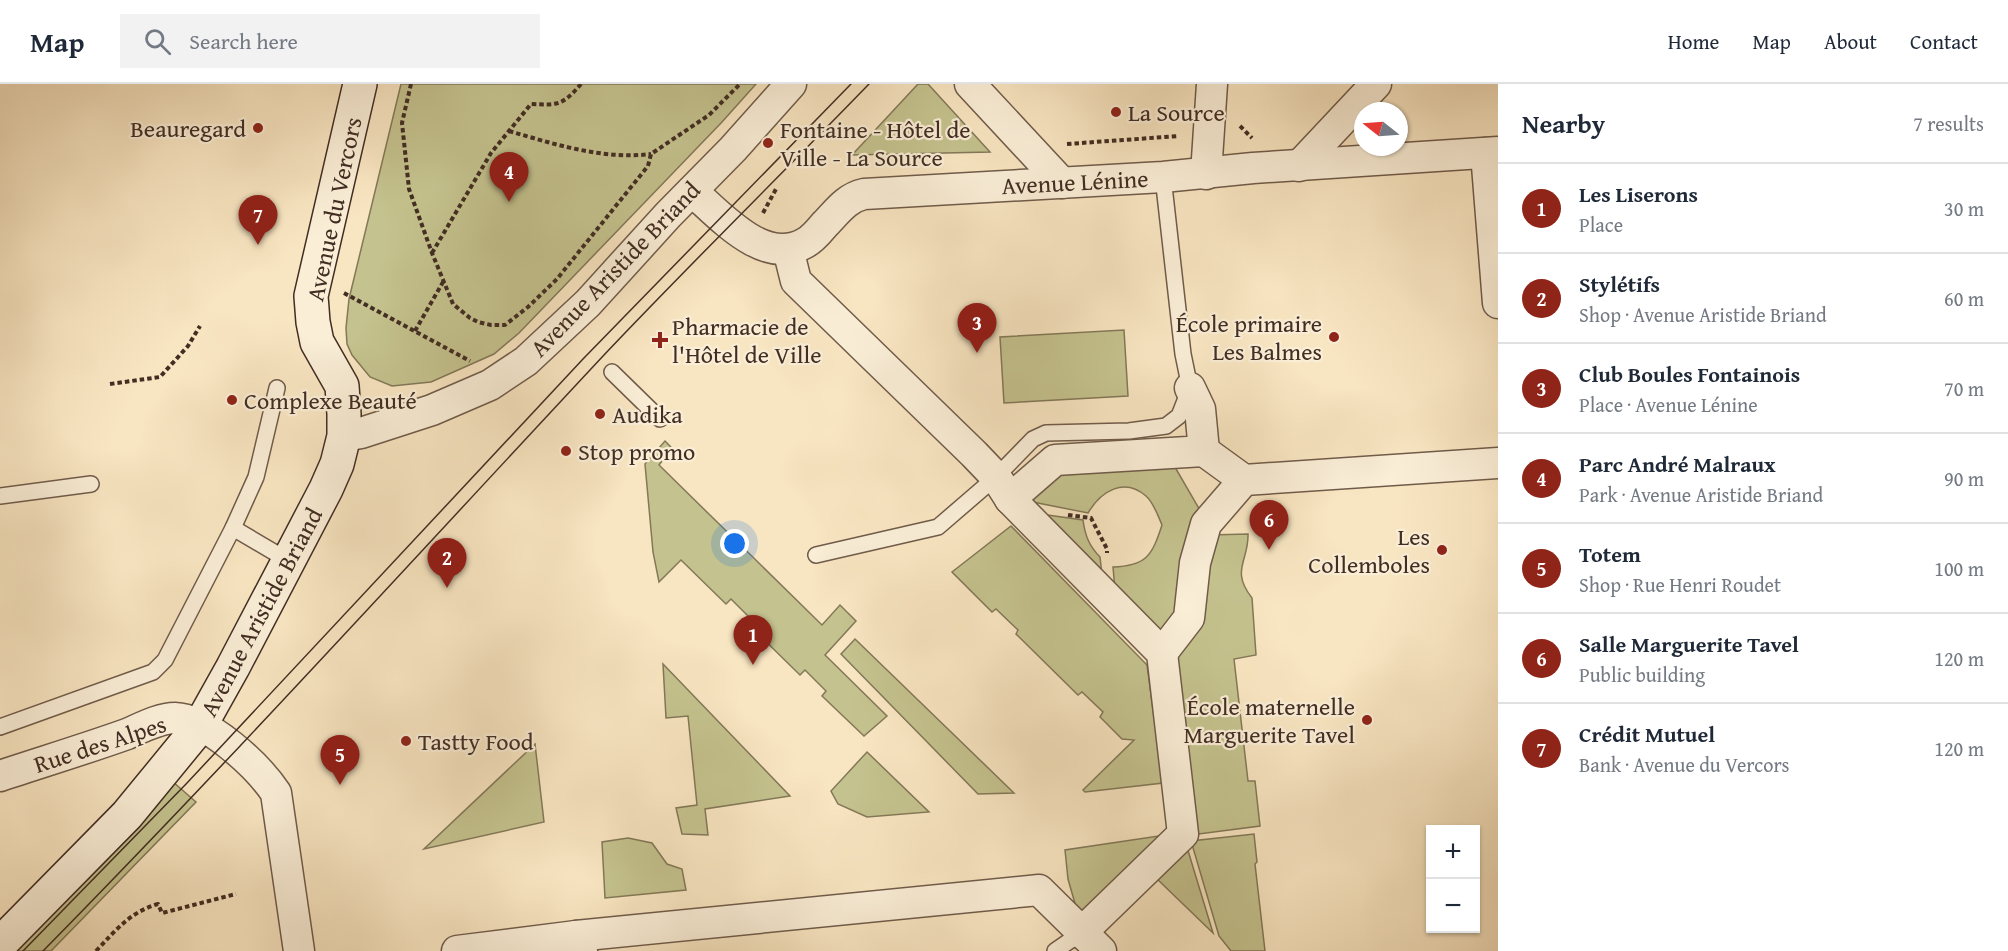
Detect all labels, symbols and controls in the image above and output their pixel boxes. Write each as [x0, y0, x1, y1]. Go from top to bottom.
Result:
search box [120, 14, 540, 68]
text: Map [30, 21, 84, 62]
icon: search [141, 25, 174, 58]
text: Search here [189, 25, 298, 57]
text: Home [1668, 26, 1719, 57]
text: Map [1752, 26, 1791, 57]
text: About [1824, 26, 1877, 57]
text: Contact [1910, 26, 1978, 57]
place label: La Source [1128, 95, 1225, 130]
north arrow [1354, 102, 1408, 156]
text: Nearby [1522, 104, 1605, 143]
marker: La Source [1109, 105, 1123, 119]
text: 7 results [1913, 109, 1984, 138]
place label: Beauregard [130, 111, 246, 146]
place label: Fontaine - Hôtel de Ville - La Source [780, 112, 971, 175]
street label: Avenue du Vercors [297, 114, 371, 304]
marker: Beauregard [251, 121, 265, 135]
marker: Fontaine - Hôtel de Ville - La Source [761, 136, 775, 150]
pin: 4 [490, 152, 528, 202]
street label: Avenue Lénine [1001, 161, 1149, 203]
street label: Avenue Aristide Briand [522, 173, 708, 365]
text: Les Liserons [1579, 178, 1698, 210]
text: 1 [1536, 194, 1547, 223]
text: 30 m [1944, 194, 1984, 223]
pin: 7 [238, 196, 278, 245]
text: Place [1579, 210, 1623, 239]
text: Stylétifs [1579, 268, 1660, 300]
text: 2 [1536, 284, 1547, 313]
text: 60 m [1944, 284, 1984, 313]
text: Shop · Avenue Aristide Briand [1579, 300, 1827, 329]
pin: 3 [958, 304, 996, 353]
place label: École primaire Les Balmes [1176, 306, 1322, 369]
place label: Pharmacie de l'Hôtel de Ville [672, 309, 821, 372]
marker: École primaire Les Balmes [1327, 330, 1341, 344]
marker: Pharmacie de l'Hôtel de Ville [653, 333, 667, 347]
text: Club Boules Fontainois [1579, 358, 1800, 390]
text: 3 [1536, 374, 1547, 403]
text: 70 m [1944, 374, 1984, 403]
place label: Complexe Beauté [244, 383, 417, 418]
text: Place · Avenue Lénine [1579, 390, 1758, 419]
marker: Complexe Beauté [225, 393, 239, 407]
place label: Audika [612, 397, 683, 432]
marker: Audika [593, 407, 607, 421]
place label: Stop promo [578, 434, 695, 469]
marker: Stop promo [559, 444, 573, 458]
text: Parc André Malraux [1579, 448, 1776, 480]
text: 4 [1536, 464, 1547, 493]
text: 90 m [1944, 464, 1984, 493]
text: Park · Avenue Aristide Briand [1579, 480, 1823, 509]
pin: 6 [1250, 500, 1288, 550]
street label: Avenue Aristide Briand [191, 501, 331, 723]
place label: Les Collemboles [1308, 519, 1430, 582]
your location [720, 529, 749, 558]
pin: 2 [428, 538, 466, 588]
text: Totem [1579, 538, 1641, 570]
marker: Les Collemboles [1435, 543, 1449, 557]
text: 5 [1536, 554, 1547, 583]
text: 100 m [1934, 554, 1984, 583]
text: Shop · Rue Henri Roudet [1579, 570, 1781, 599]
pin: 1 [734, 616, 772, 665]
text: Salle Marguerite Tavel [1579, 628, 1799, 660]
text: 6 [1536, 644, 1547, 673]
text: 120 m [1934, 644, 1984, 673]
text: Public building [1579, 660, 1705, 689]
place label: École maternelle Marguerite Tavel [1183, 689, 1355, 752]
street label: Rue des Alpes [29, 706, 171, 782]
marker: École maternelle Marguerite Tavel [1360, 713, 1374, 727]
text: Crédit Mutuel [1579, 718, 1715, 750]
place label: Tastty Food [418, 724, 534, 759]
marker: Tastty Food [399, 734, 413, 748]
text: 7 [1536, 734, 1547, 763]
text: 120 m [1934, 734, 1984, 763]
pin: 5 [320, 736, 360, 785]
text: Bank · Avenue du Vercors [1579, 750, 1790, 779]
map controls [1426, 825, 1480, 933]
button: + [1426, 825, 1480, 879]
button: − [1426, 879, 1480, 933]

